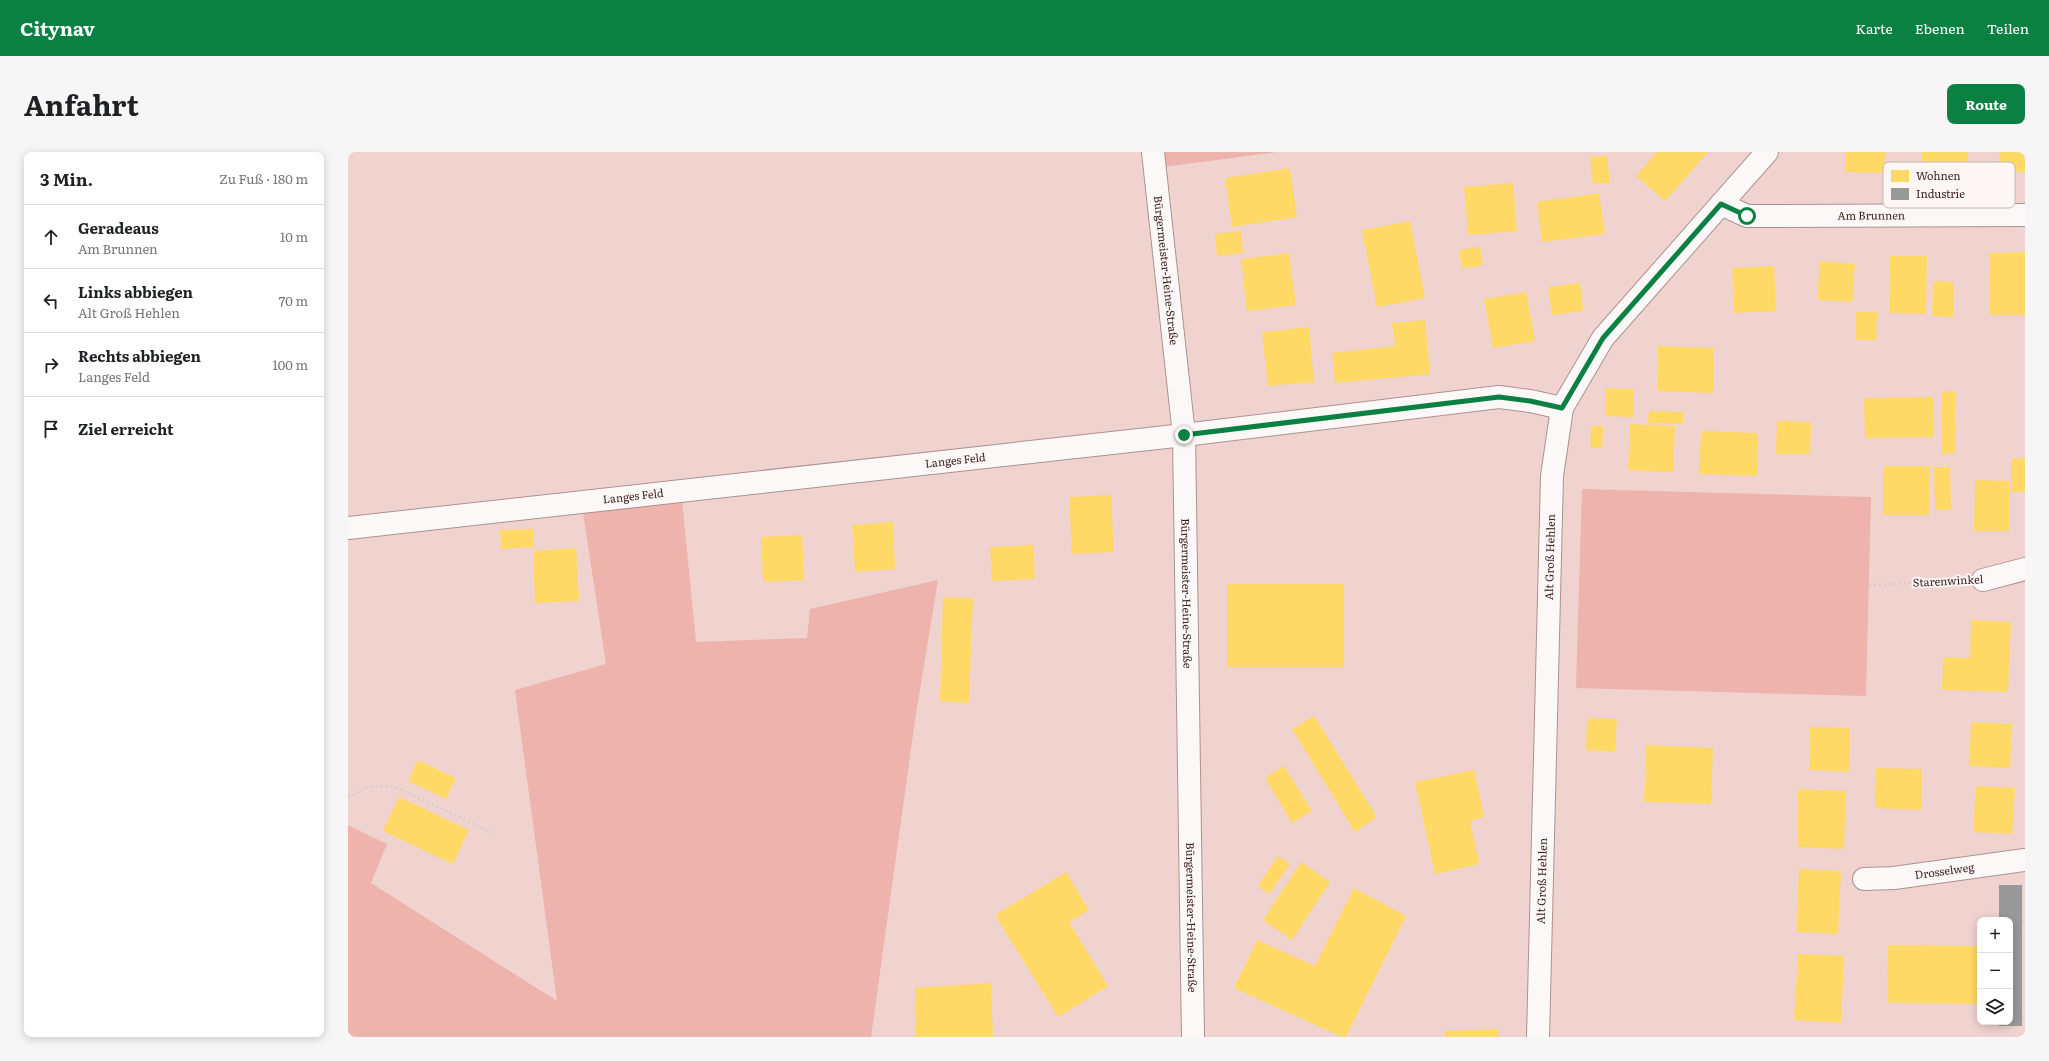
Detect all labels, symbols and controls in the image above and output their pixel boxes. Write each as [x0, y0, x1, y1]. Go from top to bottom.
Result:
text: Citynav [20, 14, 95, 42]
text: Karte [1856, 18, 1893, 38]
text: Ebenen [1915, 18, 1965, 38]
text: Teilen [1987, 18, 2029, 38]
text: Anfahrt [24, 83, 139, 125]
button: Route [1947, 84, 2025, 124]
legend [1883, 162, 2015, 208]
text: 3 Min. [40, 166, 93, 191]
text: Wohnen [1916, 167, 1961, 183]
text: Zu Fuß · 180 m [219, 169, 308, 188]
text: Industrie [1916, 185, 1965, 201]
street label: Bürgermeister-Heine-Straße [1151, 195, 1183, 346]
street label: Am Brunnen [1838, 206, 1905, 223]
route start [1738, 207, 1756, 225]
text: Geradeaus [78, 216, 159, 239]
icon: ahead [40, 226, 62, 248]
text: 10 m [280, 227, 308, 246]
text: Am Brunnen [78, 239, 158, 258]
text: Links abbiegen [78, 280, 193, 303]
icon: left [40, 290, 62, 312]
text: 70 m [279, 291, 308, 310]
text: Alt Groß Hehlen [78, 303, 180, 322]
text: Rechts abbiegen [78, 344, 201, 367]
icon: right [40, 354, 62, 376]
text: 100 m [272, 355, 308, 374]
text: Langes Feld [78, 367, 150, 386]
text: Ziel erreicht [78, 417, 173, 440]
icon: arrive [40, 418, 62, 440]
route end [1175, 426, 1193, 444]
street label: Langes Feld [924, 448, 987, 471]
street label: Langes Feld [602, 484, 665, 507]
street label: Alt Groß Hehlen [1540, 514, 1558, 600]
street label: Bürgermeister-Heine-Straße [1178, 518, 1196, 669]
street label: Starenwinkel [1912, 570, 1984, 590]
street label: Alt Groß Hehlen [1532, 838, 1550, 924]
street label: Bürgermeister-Heine-Straße [1183, 842, 1201, 993]
street label: Drosselweg [1914, 858, 1976, 882]
map controls [1977, 917, 2013, 1025]
button: + [1977, 917, 2013, 953]
button: − [1977, 953, 2013, 989]
button: layers [1977, 989, 2013, 1025]

